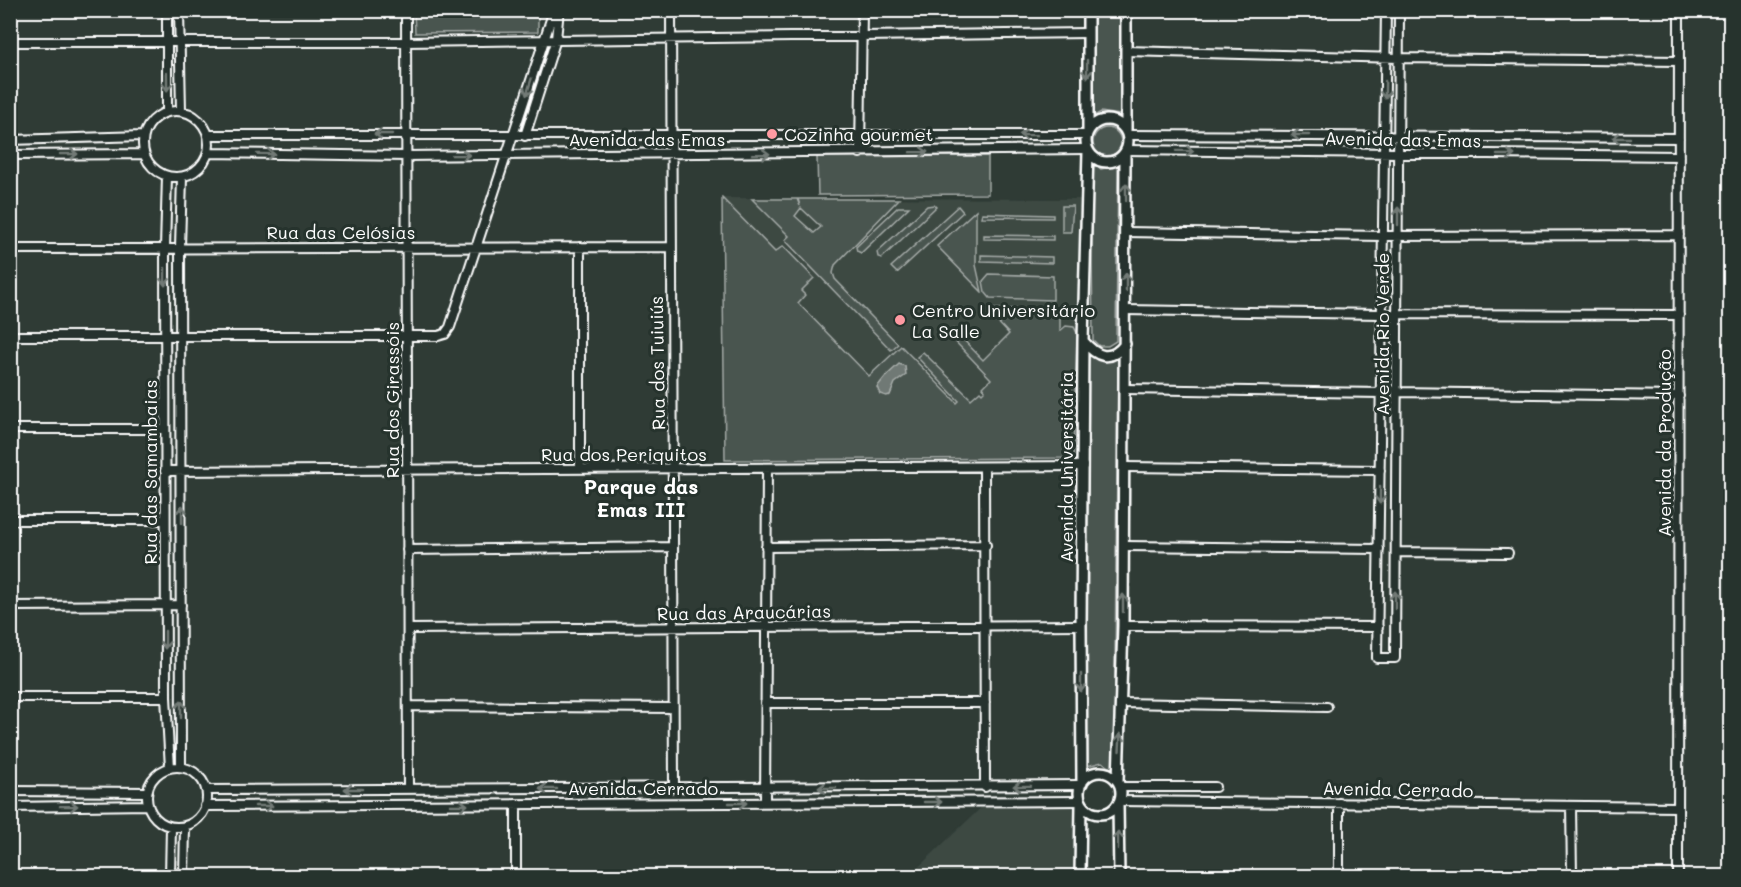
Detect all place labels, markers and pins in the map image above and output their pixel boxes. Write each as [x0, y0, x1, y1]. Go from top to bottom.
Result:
place label: Cozinha gourmet [784, 122, 934, 146]
marker: Cozinha gourmet [765, 127, 779, 141]
place label: Centro Universitário La Salle [912, 298, 1095, 343]
marker: Centro Universitário La Salle [893, 313, 907, 327]

